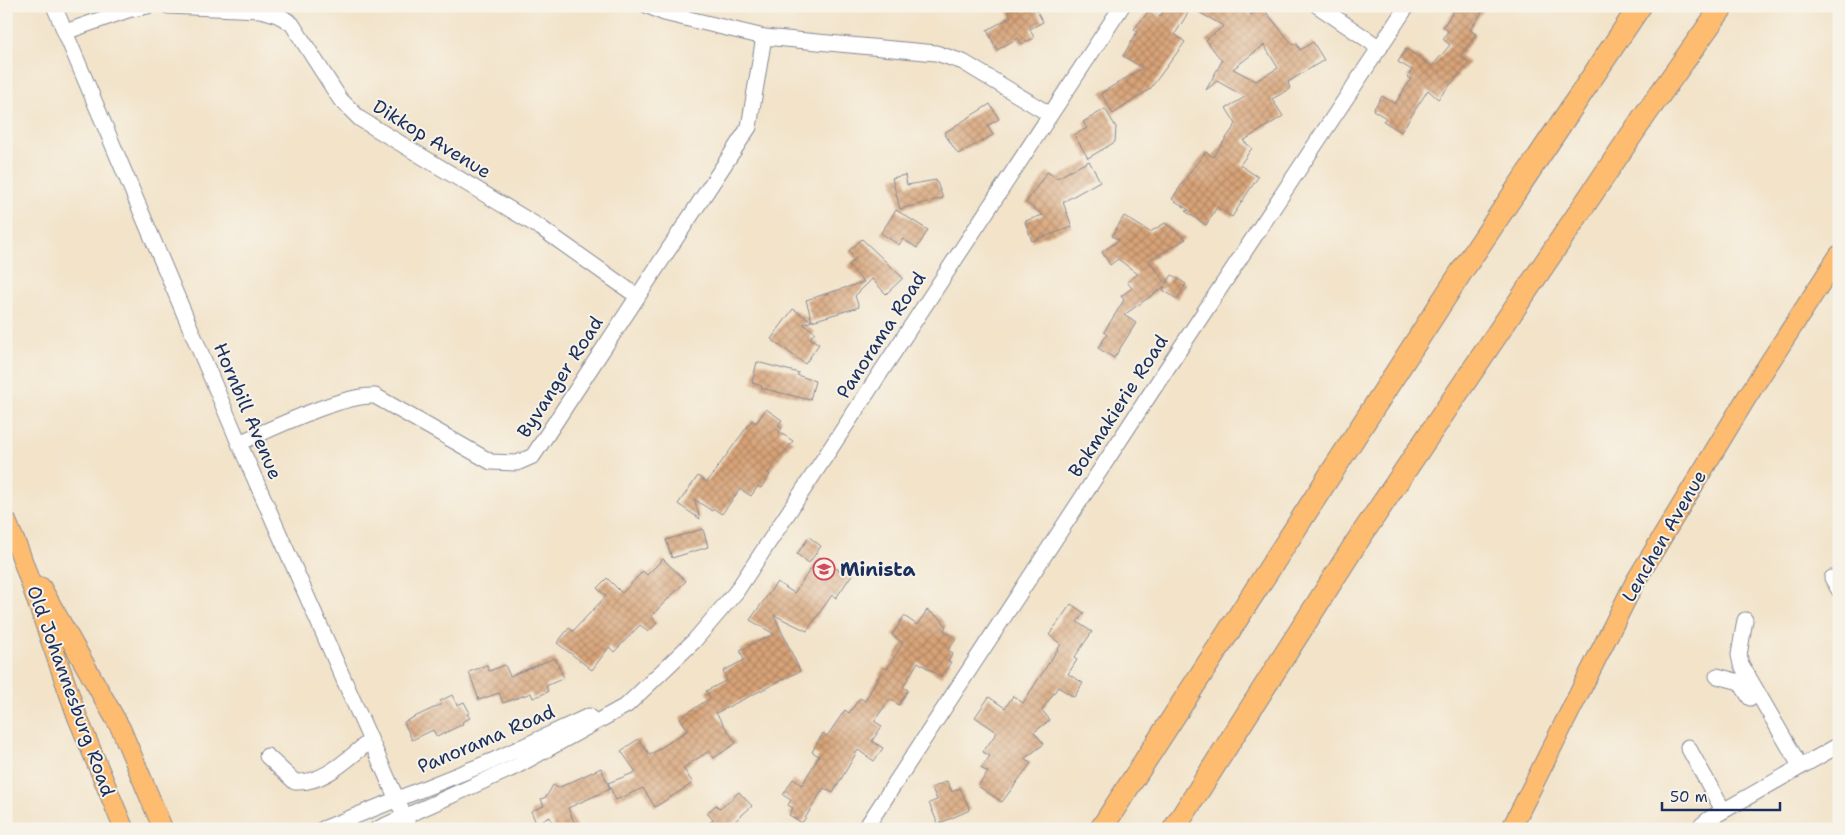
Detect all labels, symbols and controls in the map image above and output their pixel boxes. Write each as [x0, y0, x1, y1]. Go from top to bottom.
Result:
street label: Dikkop Avenue [368, 94, 496, 184]
street label: Panorama Road [831, 267, 931, 403]
street label: Byvanger Road [511, 311, 609, 443]
street label: Bokmakierie Road [1062, 330, 1174, 482]
street label: Hornbill Avenue [208, 339, 288, 483]
street label: Lenchen Avenue [1616, 465, 1712, 607]
school or university icon: Minista [812, 557, 836, 581]
place label: Minista [840, 557, 915, 582]
street label: Old Johannesburg Road [21, 582, 121, 800]
street label: Panorama Road [414, 699, 558, 779]
scale bar [1662, 780, 1780, 812]
text: 50 m [1670, 787, 1708, 807]

